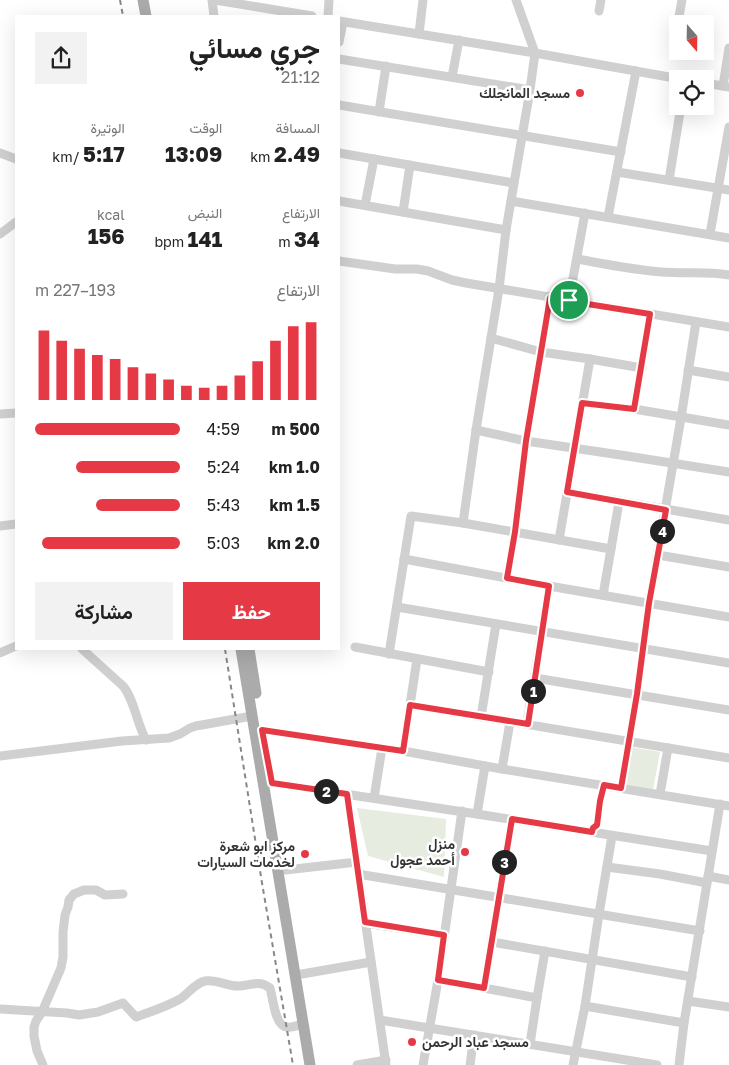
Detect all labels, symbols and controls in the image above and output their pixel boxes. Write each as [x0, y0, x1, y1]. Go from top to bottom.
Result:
north arrow [669, 15, 714, 60]
map controls [669, 15, 714, 115]
text: جري مسائي [189, 31, 320, 64]
button: share [35, 32, 87, 84]
text: 21:12 [281, 67, 320, 87]
button: locate [669, 70, 714, 115]
place label: مسجد المانجلك [479, 84, 570, 102]
marker: مسجد المانجلك [574, 87, 586, 99]
text: الوتيرة [90, 119, 125, 136]
text: الوقت [189, 119, 222, 136]
text: المسافة [276, 119, 320, 136]
text: 5:17 [83, 141, 125, 167]
text: 13:09 [165, 141, 222, 167]
text: 2.49 [274, 141, 320, 167]
text: /km [52, 148, 83, 165]
text: km [250, 148, 274, 165]
text: النبض [188, 204, 222, 221]
text: الارتفاع [282, 204, 320, 221]
text: kcal [97, 206, 125, 223]
text: 156 [88, 223, 125, 249]
text: 141 [188, 226, 222, 252]
text: 34 [294, 226, 320, 252]
text: bpm [154, 233, 188, 250]
text: m [278, 233, 294, 250]
pin [548, 279, 590, 321]
text: 193–227 m [35, 280, 116, 300]
text: الارتفاع [277, 280, 320, 300]
icon: arrive [555, 286, 583, 314]
text: 4:59 [206, 419, 240, 439]
text: 500 m [271, 419, 320, 439]
text: 5:24 [207, 457, 240, 477]
text: 1.0 km [269, 457, 320, 477]
text: 5:43 [207, 495, 240, 515]
text: 1.5 km [270, 495, 320, 515]
pin: 4 [650, 518, 674, 544]
text: 4 [658, 523, 667, 540]
text: 5:03 [207, 533, 240, 553]
text: 2.0 km [267, 533, 320, 553]
button: مشاركة [35, 582, 173, 640]
button: حفظ [183, 582, 320, 640]
pin: 1 [520, 678, 546, 704]
text: 1 [530, 683, 537, 700]
pin: 2 [314, 778, 338, 804]
text: 2 [322, 783, 331, 800]
place label: منزل أحمد عجول [390, 835, 455, 869]
place label: مركز ابو شعرة لخدمات السيارات [197, 837, 295, 871]
marker: منزل أحمد عجول [459, 846, 471, 858]
marker: مركز ابو شعرة لخدمات السيارات [299, 848, 311, 860]
pin: 3 [492, 850, 516, 874]
text: 3 [500, 854, 509, 871]
place label: مسجد عباد الرحمن [422, 1033, 529, 1051]
marker: مسجد عباد الرحمن [406, 1036, 418, 1048]

